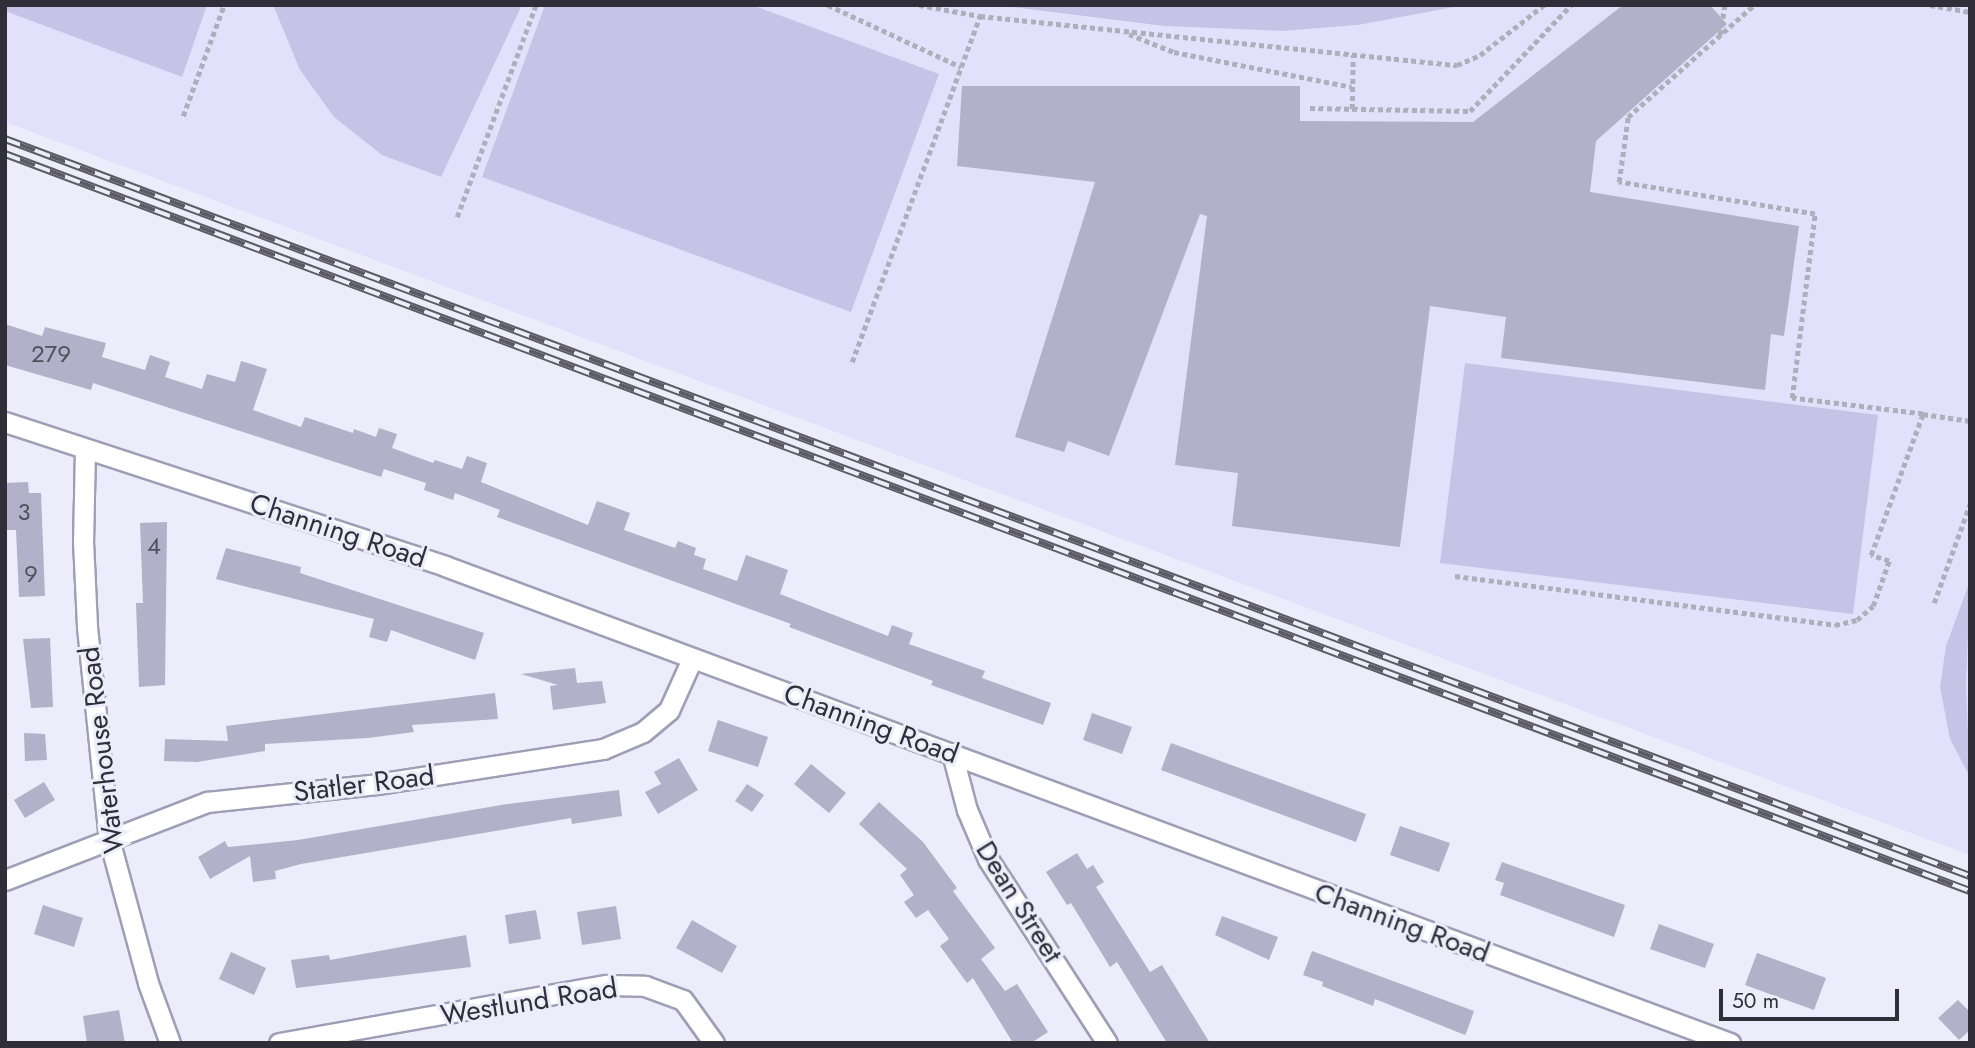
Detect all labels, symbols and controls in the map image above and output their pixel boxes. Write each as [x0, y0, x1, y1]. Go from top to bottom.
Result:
house number: 279 [31, 340, 71, 368]
street label: Channing Road [246, 487, 430, 575]
house number: 3 [17, 498, 31, 526]
house number: 4 [147, 532, 161, 560]
house number: 9 [24, 560, 38, 588]
street label: Waterhouse Road [73, 645, 131, 855]
street label: Channing Road [779, 677, 963, 771]
street label: Statler Road [292, 759, 436, 809]
street label: Dean Street [968, 835, 1070, 969]
street label: Channing Road [1310, 876, 1494, 970]
street label: Westlund Road [438, 971, 620, 1033]
scale bar [1723, 974, 1903, 1018]
text: 50 m [1732, 986, 1779, 1016]

